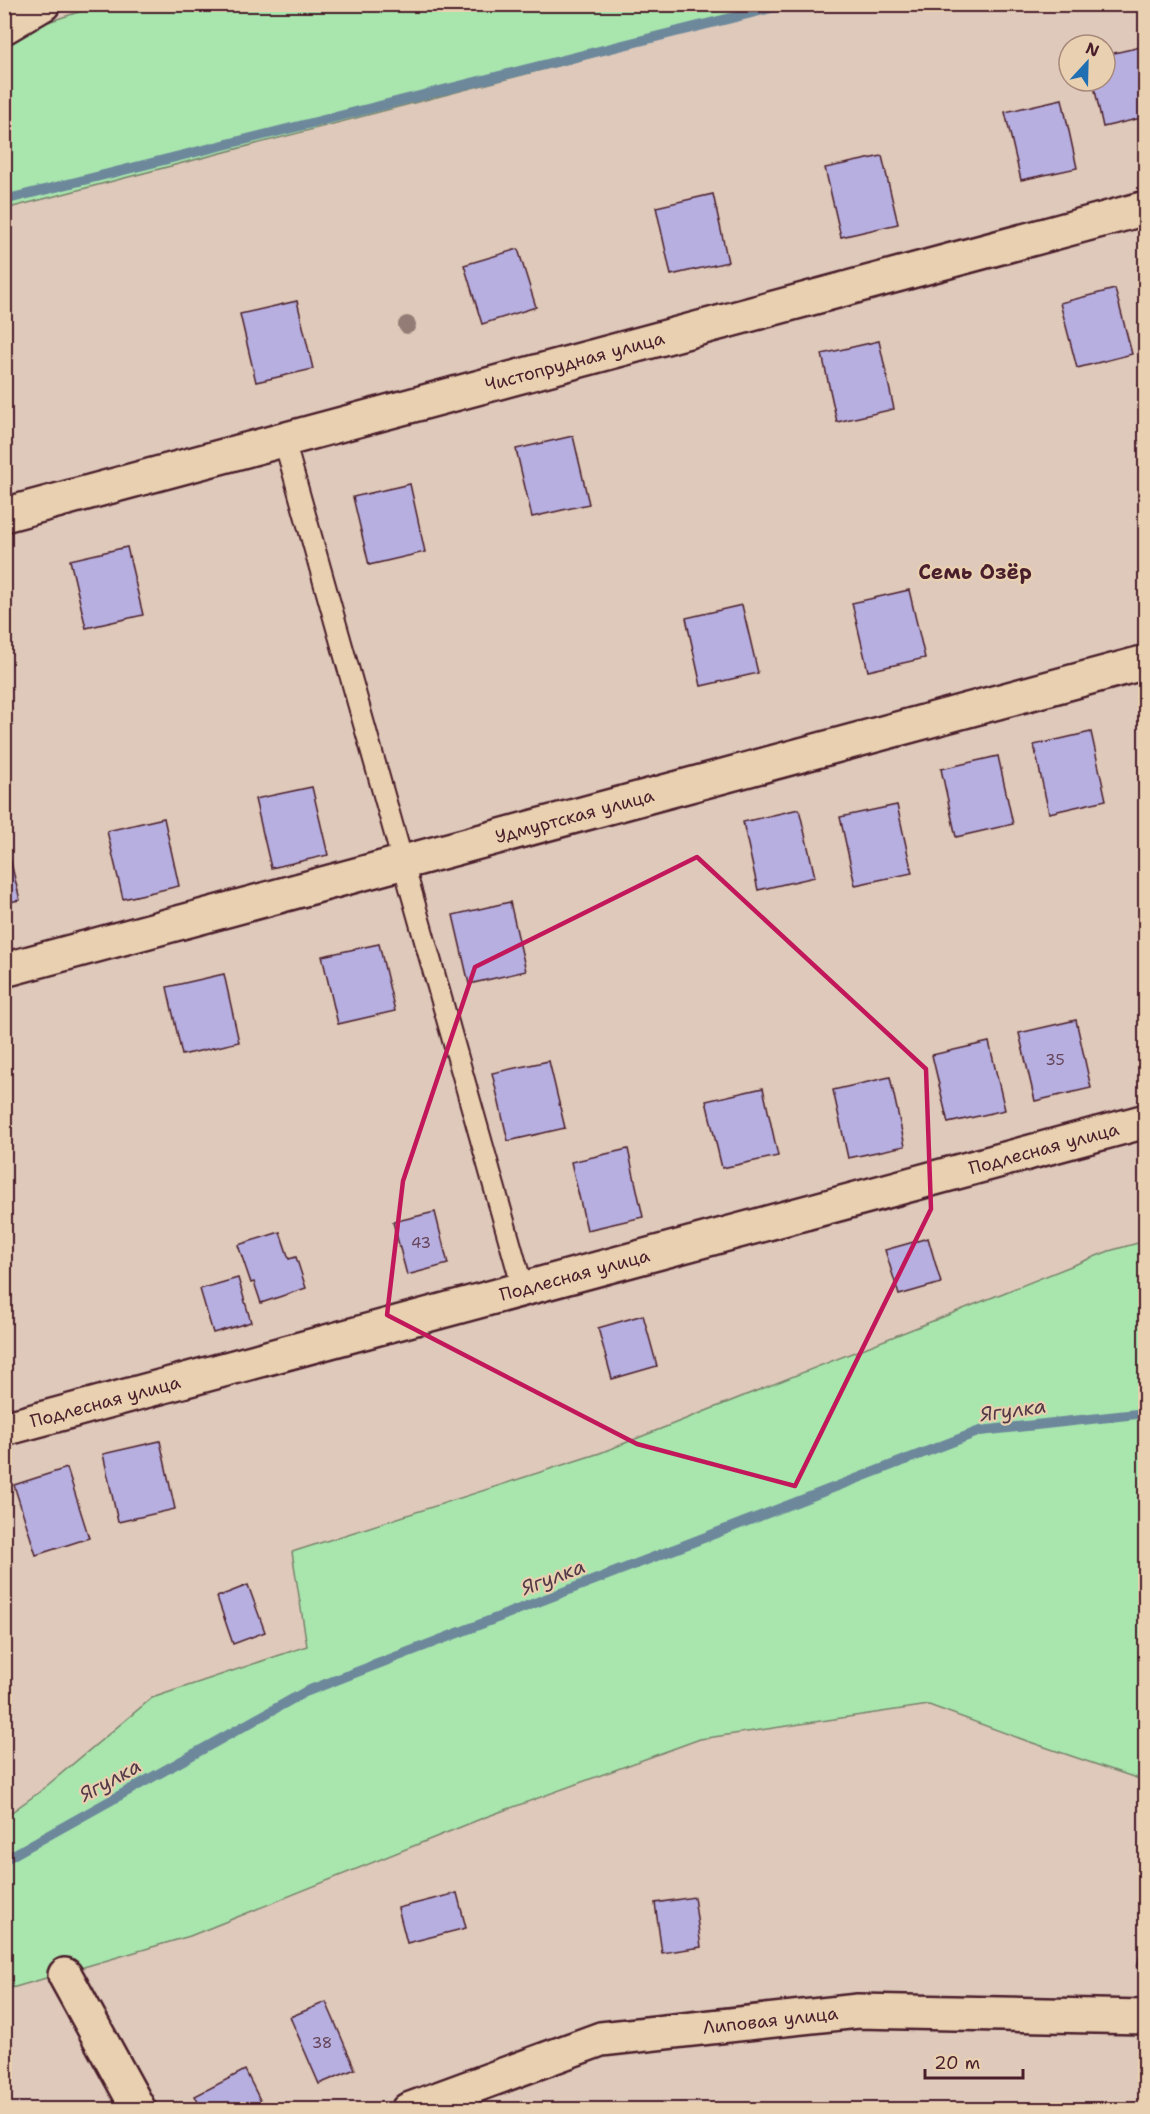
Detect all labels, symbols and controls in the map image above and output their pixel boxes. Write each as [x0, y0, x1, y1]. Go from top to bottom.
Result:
north arrow [1057, 33, 1117, 93]
text: N [1083, 37, 1102, 62]
street label: Чистопрудная улица [482, 326, 667, 397]
district label: Семь Озёр [918, 558, 1032, 586]
street label: Удмуртская улица [493, 783, 657, 849]
house number: 35 [1045, 1050, 1065, 1070]
street label: Подлесная улица [966, 1117, 1122, 1180]
house number: 43 [411, 1233, 431, 1253]
street label: Подлесная улица [497, 1243, 652, 1307]
street label: Подлесная улица [28, 1370, 183, 1433]
water label: Ягулка [977, 1392, 1048, 1428]
water label: Ягулка [516, 1553, 589, 1601]
water label: Ягулка [74, 1752, 145, 1808]
street label: Липовая улица [702, 2001, 839, 2040]
house number: 38 [312, 2033, 332, 2053]
scale bar [925, 2042, 1022, 2080]
text: 20 m [934, 2051, 980, 2075]

